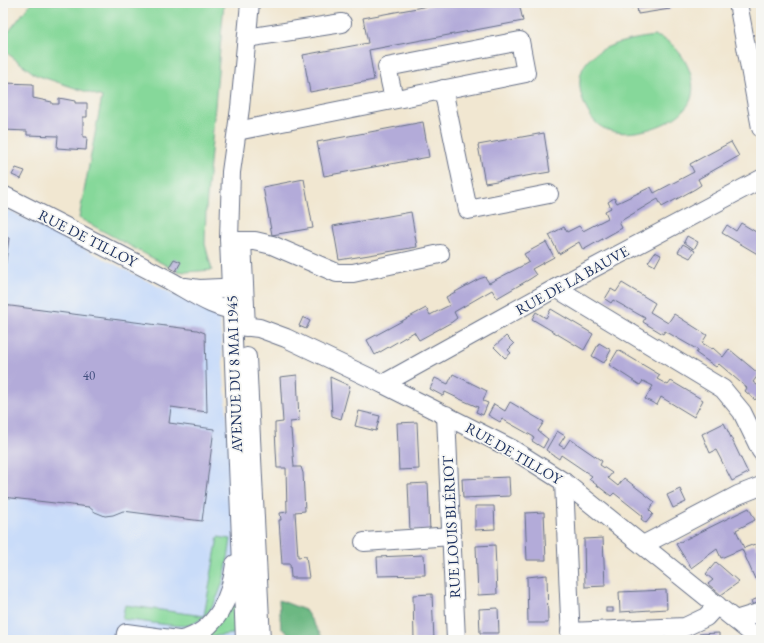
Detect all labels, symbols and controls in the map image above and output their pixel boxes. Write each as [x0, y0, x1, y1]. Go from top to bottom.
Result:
street label: RUE DE TILLOY [35, 205, 142, 272]
street label: RUE DE LA BAUVE [512, 241, 633, 319]
street label: AVENUE DU 8 MAI 1945 [222, 295, 246, 454]
house number: 40 [83, 367, 95, 384]
street label: RUE DE TILLOY [462, 418, 567, 489]
street label: RUE LOUIS BLÉRIOT [438, 454, 464, 599]

